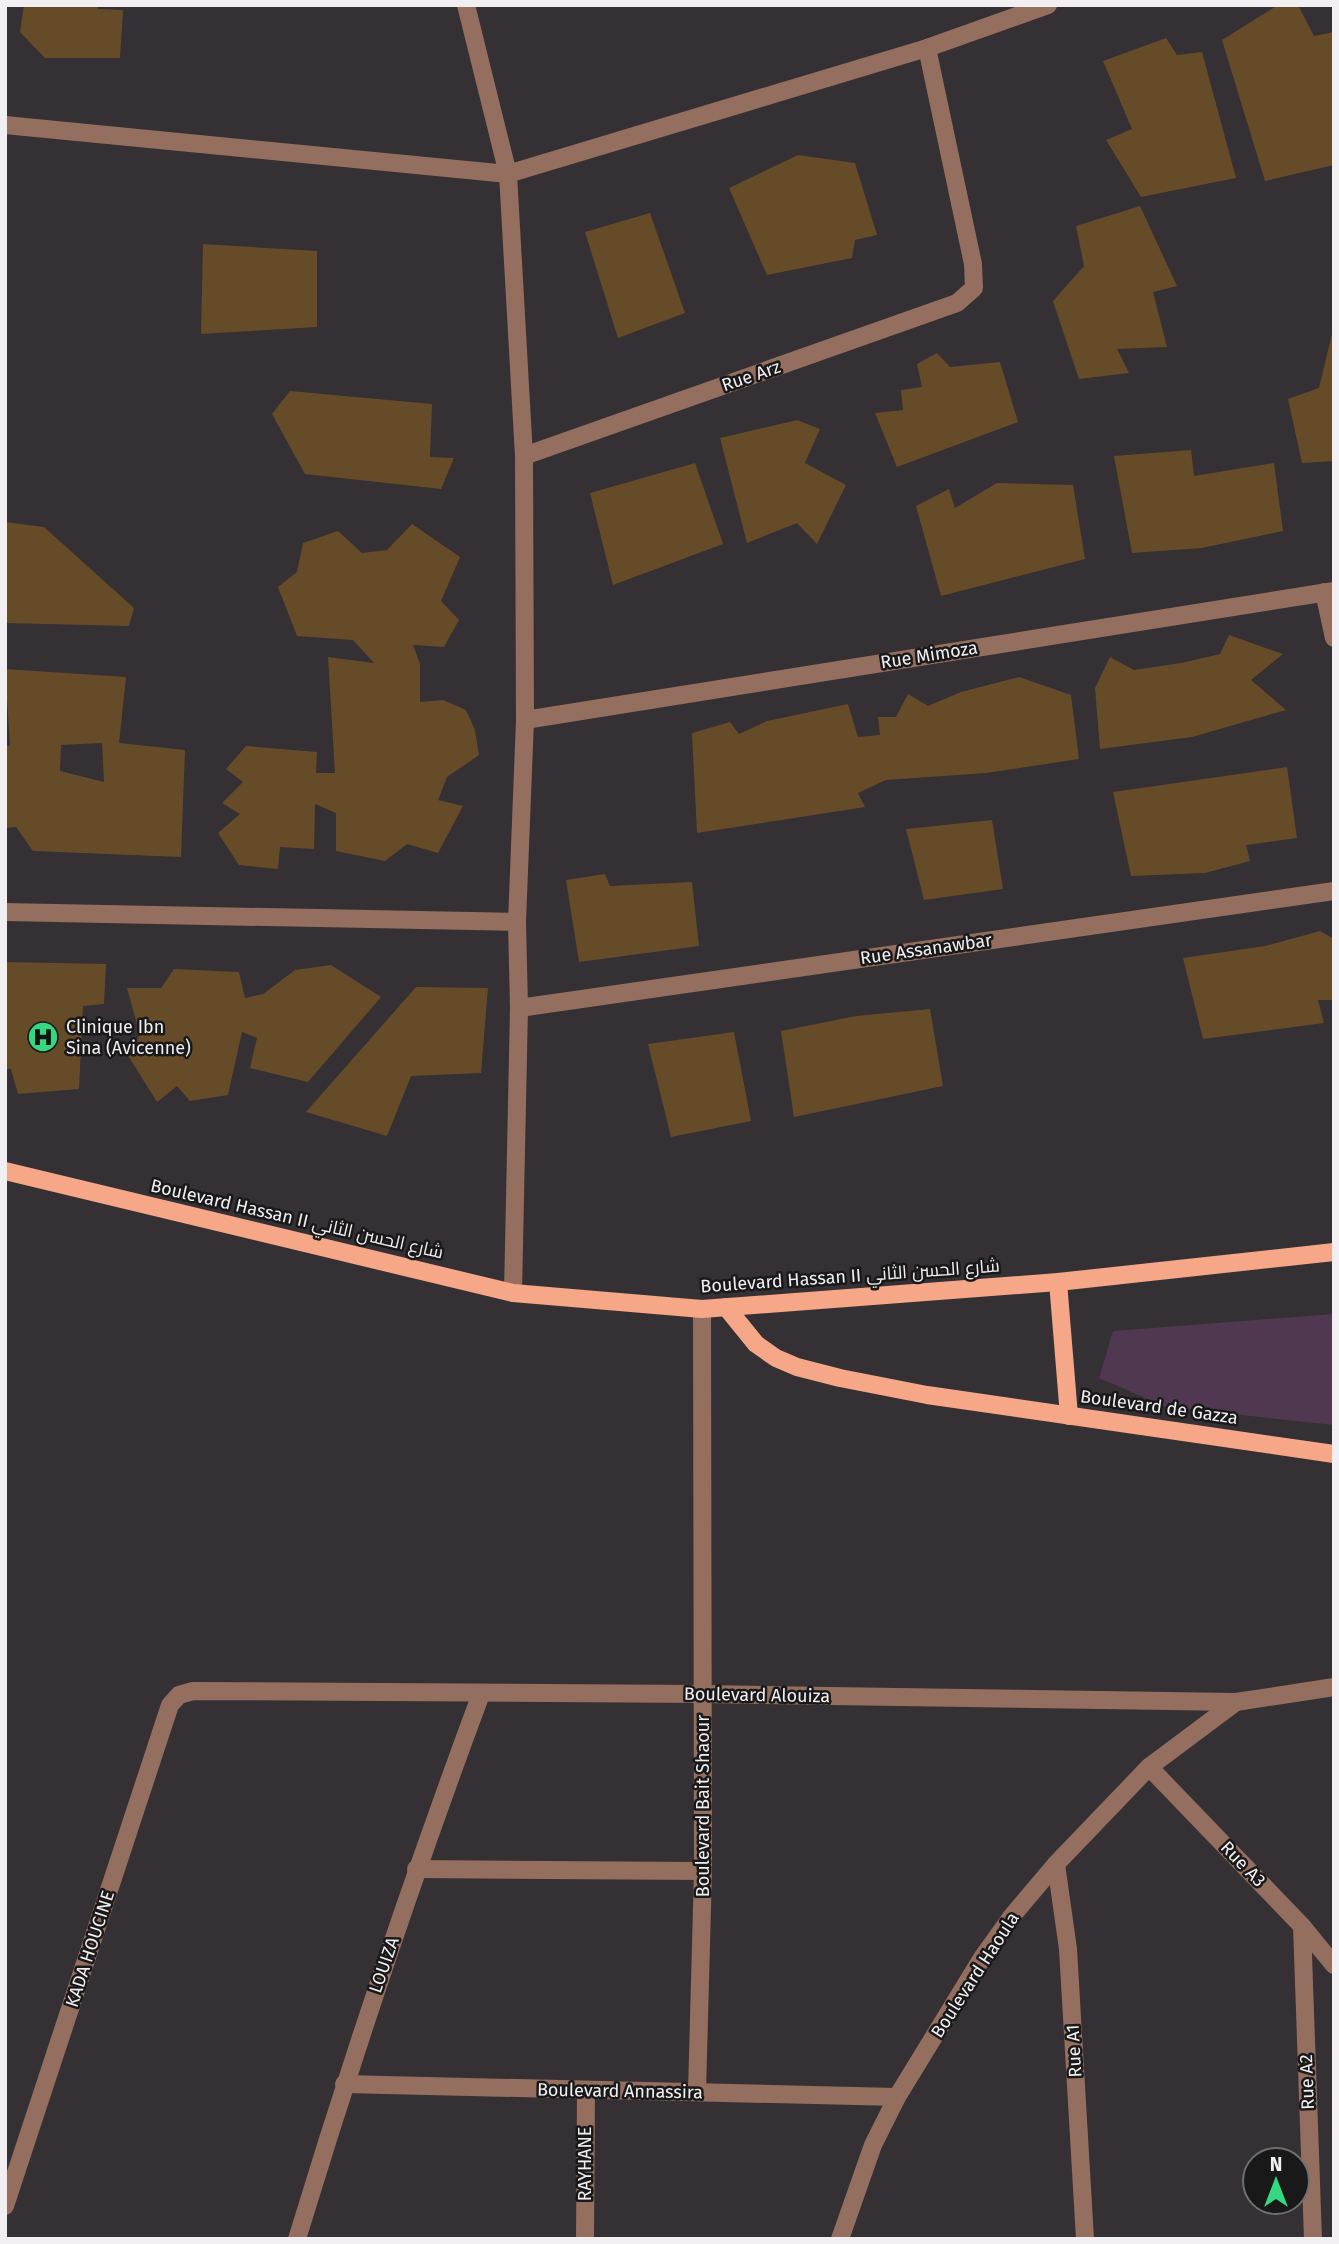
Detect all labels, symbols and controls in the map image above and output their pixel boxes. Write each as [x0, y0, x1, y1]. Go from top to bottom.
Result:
street label: Rue Arz [719, 356, 783, 396]
street label: Rue Mimoza [879, 636, 979, 674]
street label: Rue Assanawbar [859, 929, 993, 969]
place label: Clinique Ibn Sina (Avicenne) [66, 1016, 191, 1059]
hospital icon: Clinique Ibn Sina (Avicenne) [26, 1020, 60, 1054]
street label: Boulevard Hassan II شارع الحسن الثاني [148, 1175, 446, 1266]
street label: Boulevard Hassan II شارع الحسن الثاني [700, 1255, 1001, 1300]
street label: Boulevard de Gazza [1079, 1385, 1239, 1429]
street label: Boulevard Alouiza [684, 1683, 830, 1707]
street label: Boulevard Bait Shaour [692, 1715, 714, 1897]
street label: Rue A3 [1216, 1836, 1270, 1892]
street label: KADA HOUCINE [61, 1888, 119, 2010]
street label: Boulevard Haoula [926, 1908, 1024, 2042]
street label: LOUIZA [364, 1934, 404, 1996]
street label: Rue A1 [1062, 2024, 1086, 2078]
street label: Rue A2 [1295, 2054, 1319, 2110]
street label: Boulevard Annassira [537, 2079, 703, 2103]
street label: RAYHANE [574, 2127, 596, 2201]
north arrow [1241, 2146, 1311, 2216]
text: N [1270, 2153, 1282, 2176]

